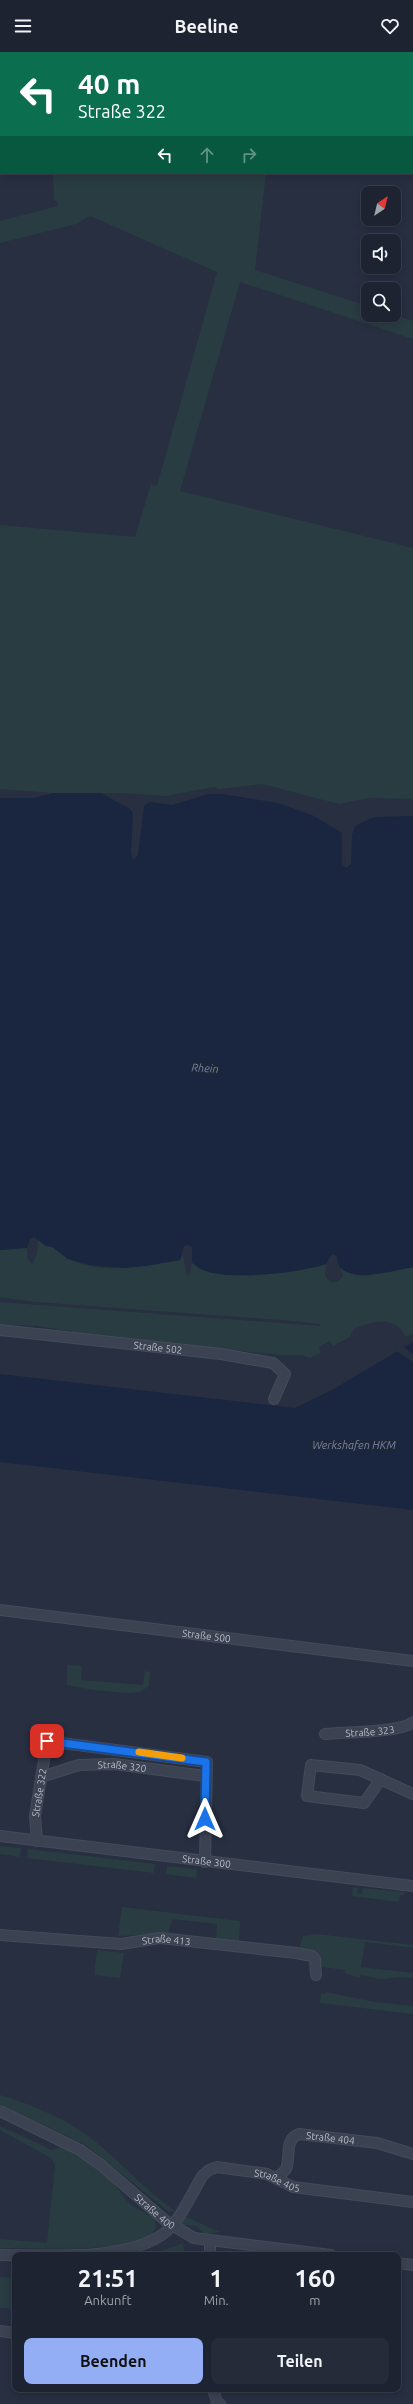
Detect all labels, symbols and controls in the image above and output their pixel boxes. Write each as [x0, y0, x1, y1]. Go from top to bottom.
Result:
icon: menu [12, 15, 34, 37]
icon: heart [379, 15, 401, 37]
text: Beeline [174, 16, 239, 36]
icon: left [12, 68, 64, 120]
text: 40 m [78, 68, 140, 99]
text: Straße 322 [78, 101, 166, 121]
icon: left [154, 144, 176, 166]
icon: ahead [196, 144, 218, 166]
icon: right [238, 144, 260, 166]
north arrow [361, 186, 401, 226]
map controls [361, 186, 401, 322]
button: sound [361, 234, 401, 274]
button: search [361, 282, 401, 322]
water label: Rhein [191, 1061, 219, 1075]
street label: Straße 502 [133, 1339, 183, 1355]
water label: Werkshafen HKM [312, 1439, 397, 1451]
street label: Straße 500 [181, 1627, 232, 1644]
street label: Straße 323 [345, 1723, 395, 1738]
pin [30, 1724, 64, 1758]
icon: arrive [36, 1730, 58, 1752]
street label: Straße 320 [98, 1758, 147, 1774]
street label: Straße 322 [29, 1767, 48, 1817]
position arrow [184, 1798, 226, 1840]
street label: Straße 300 [182, 1853, 232, 1869]
street label: Straße 413 [141, 1933, 191, 1947]
street label: Straße 404 [306, 2129, 356, 2146]
street label: Straße 405 [254, 2167, 301, 2193]
street label: Straße 400 [133, 2191, 177, 2231]
text: 21:51 [78, 2265, 138, 2292]
text: 1 [209, 2265, 223, 2292]
text: 160 [295, 2265, 335, 2292]
text: Ankunft [84, 2293, 132, 2307]
text: Min. [204, 2293, 229, 2307]
text: m [309, 2293, 321, 2307]
button: Beenden [24, 2338, 203, 2384]
button: Teilen [211, 2338, 389, 2384]

